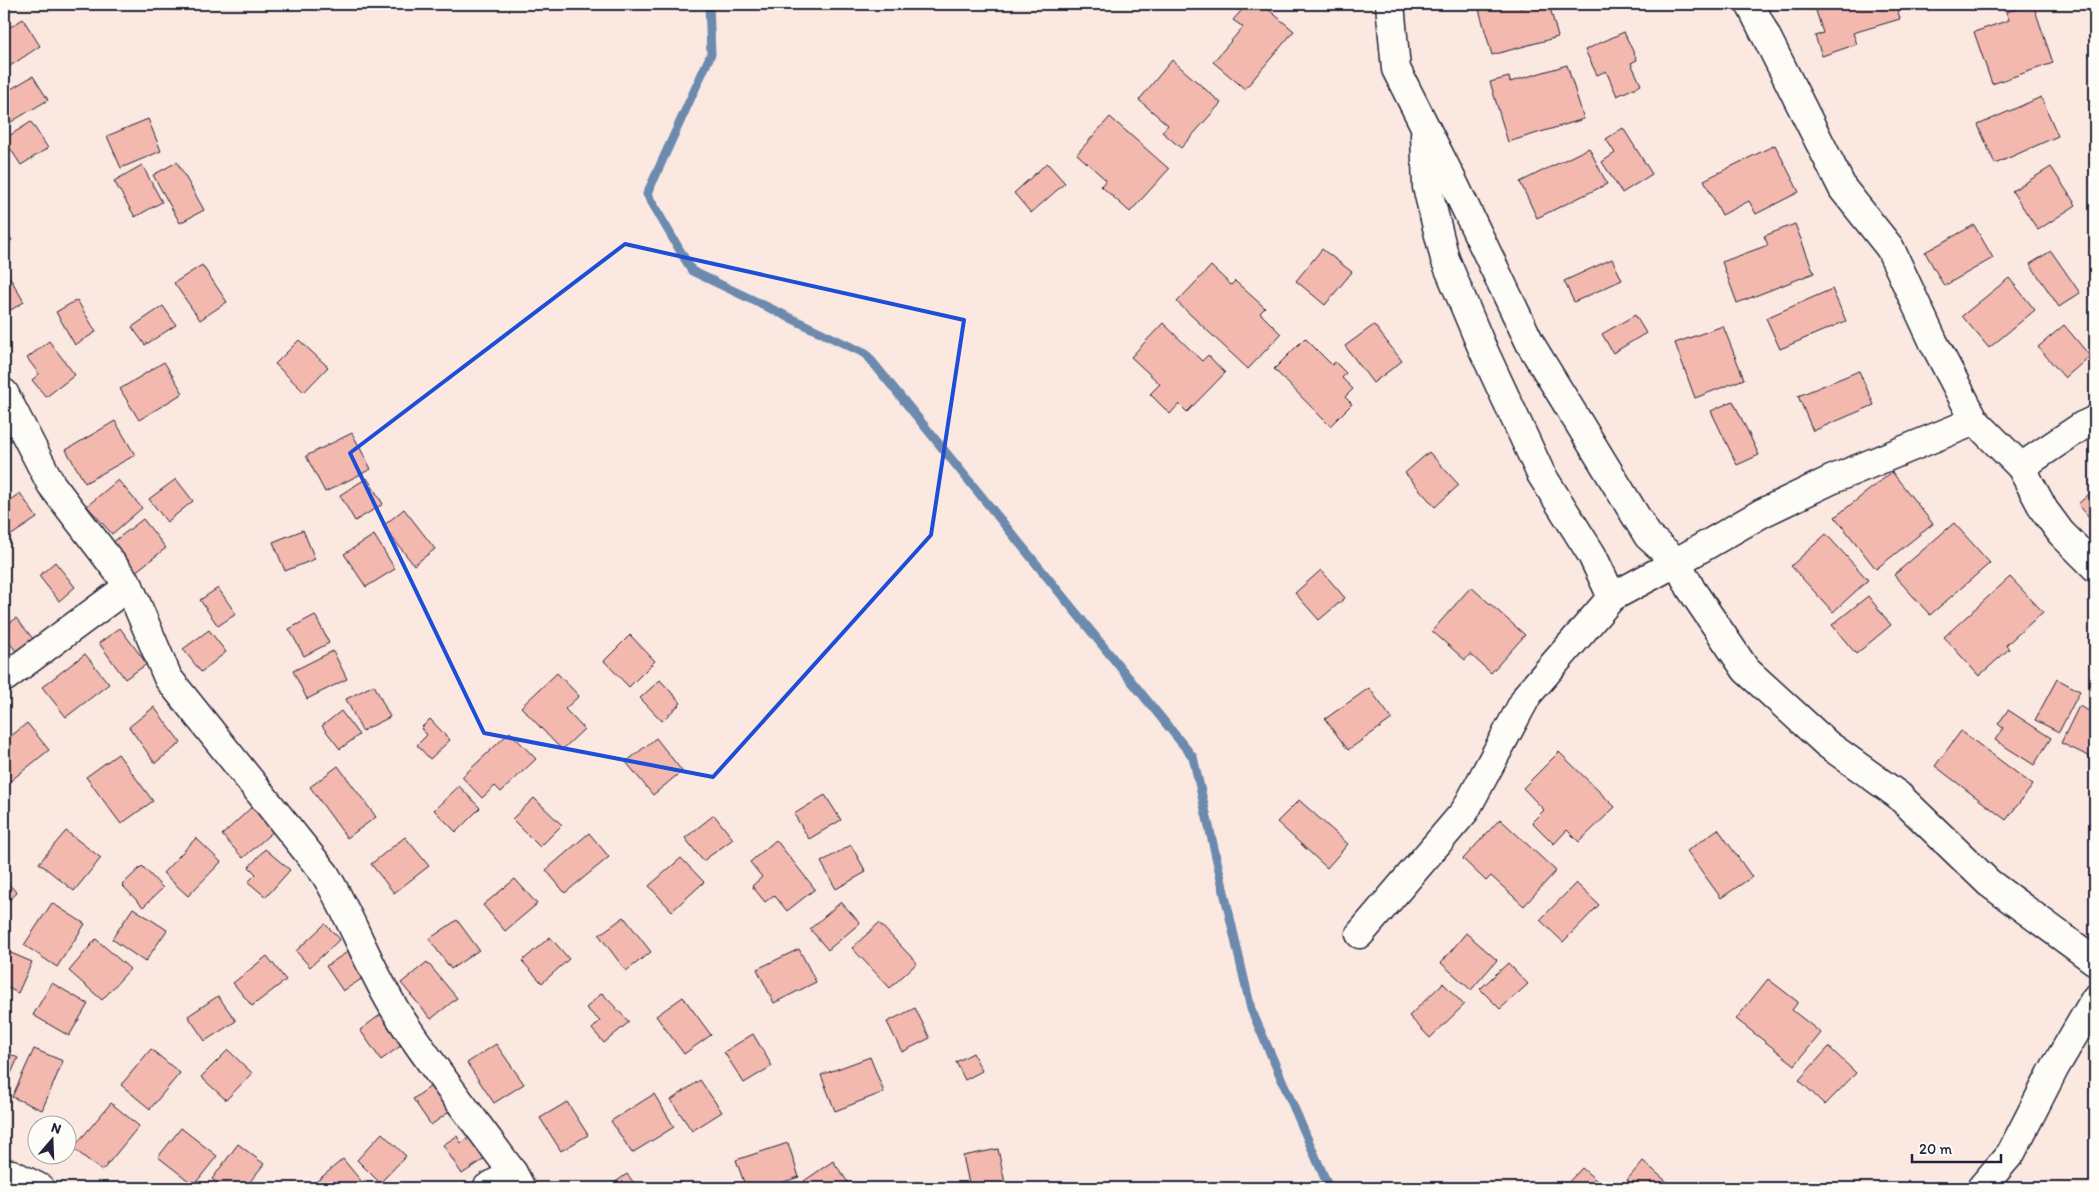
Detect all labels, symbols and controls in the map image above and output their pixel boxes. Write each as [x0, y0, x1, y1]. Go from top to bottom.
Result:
north arrow [28, 1114, 78, 1164]
text: N [49, 1119, 63, 1138]
scale bar [1912, 1132, 2000, 1164]
text: 20 m [1919, 1140, 1953, 1158]

